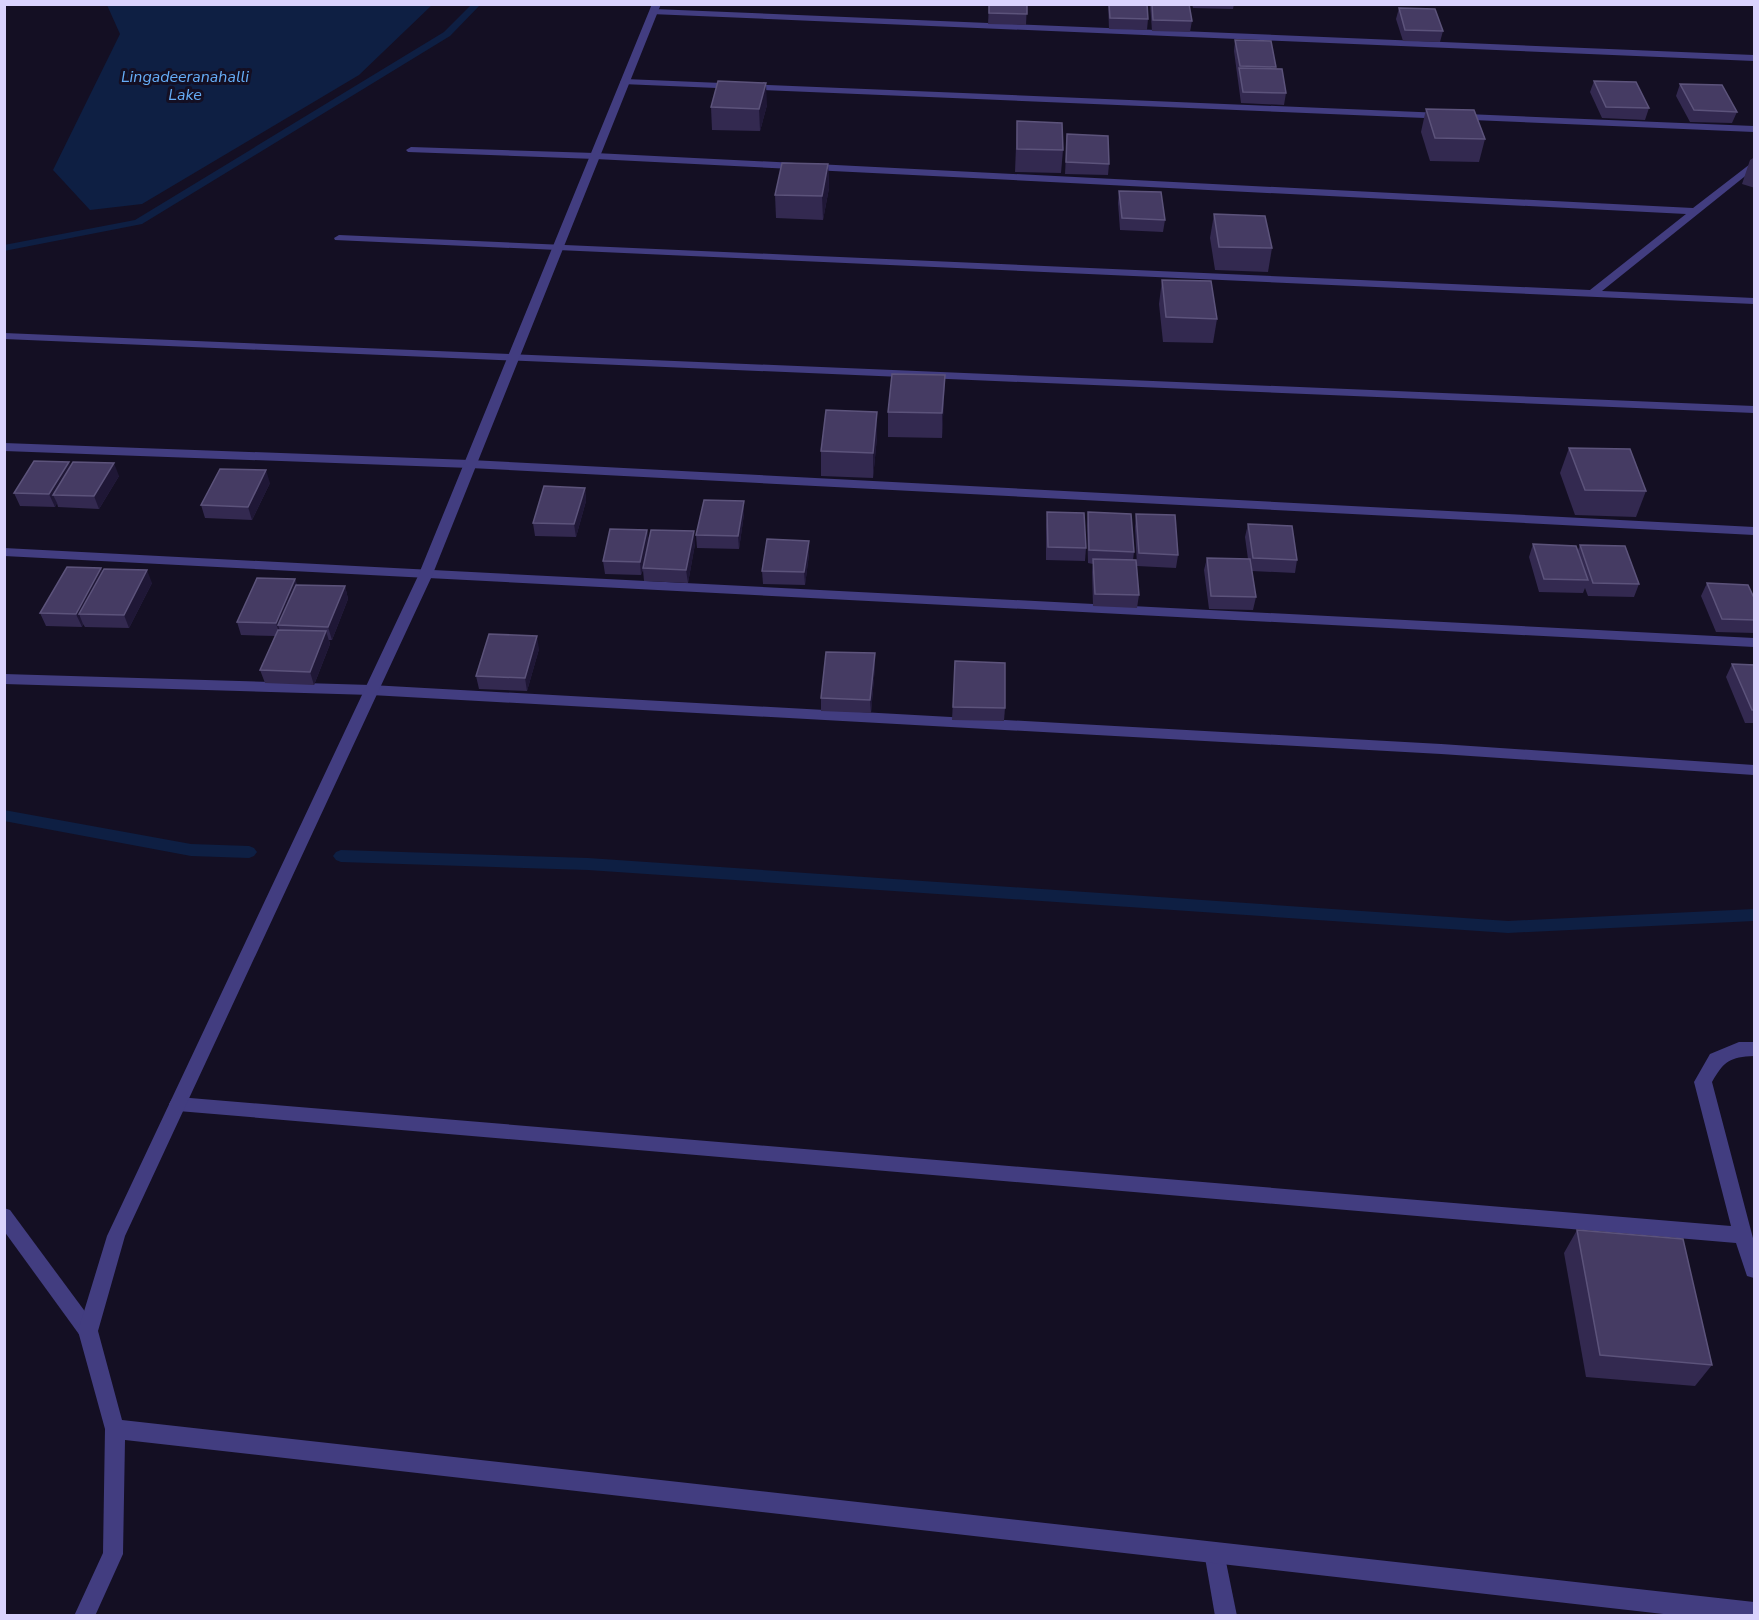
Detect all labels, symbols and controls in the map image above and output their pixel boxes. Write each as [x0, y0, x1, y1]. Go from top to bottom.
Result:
water label: Lingadeeranahalli Lake [121, 66, 249, 106]

